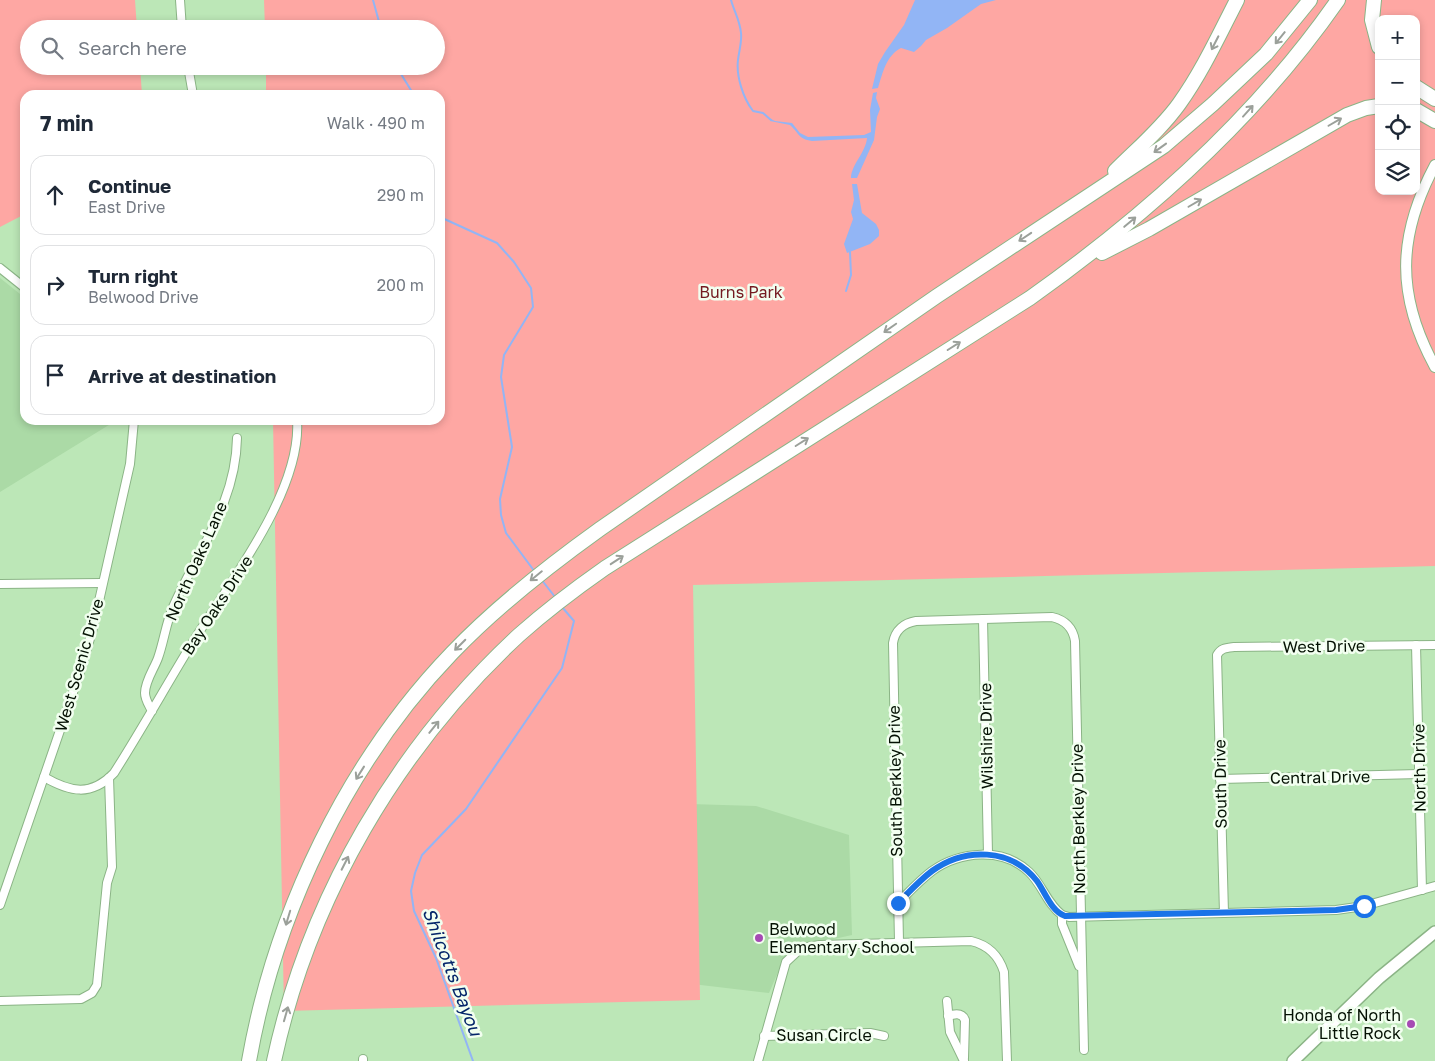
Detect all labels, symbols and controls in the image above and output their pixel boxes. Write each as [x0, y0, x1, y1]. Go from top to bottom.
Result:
map controls [1375, 15, 1420, 195]
button: + [1375, 15, 1420, 60]
search box [20, 20, 445, 75]
one-way arrow [1274, 31, 1285, 44]
icon: search [38, 34, 66, 62]
text: Search here [78, 36, 187, 59]
one-way arrow [1210, 36, 1220, 51]
button: − [1375, 60, 1420, 105]
one-way arrow [1242, 105, 1254, 118]
button: locate [1375, 105, 1420, 150]
text: 7 min [40, 110, 94, 136]
text: Walk · 490 m [327, 113, 425, 133]
one-way arrow [1328, 116, 1342, 126]
one-way arrow [1153, 143, 1167, 153]
button: layers [1375, 150, 1420, 195]
text: Continue [88, 174, 171, 197]
icon: ahead [41, 181, 69, 209]
text: 290 m [377, 185, 424, 205]
text: East Drive [88, 197, 165, 217]
one-way arrow [1187, 197, 1201, 207]
one-way arrow [1123, 216, 1136, 228]
one-way arrow [1018, 232, 1032, 243]
text: Turn right [88, 264, 178, 287]
icon: right [41, 271, 69, 299]
text: 200 m [377, 275, 424, 295]
park label: Burns Park [699, 282, 783, 302]
text: Belwood Drive [88, 287, 198, 307]
one-way arrow [883, 323, 897, 333]
one-way arrow [947, 340, 961, 350]
icon: arrive [41, 361, 69, 389]
text: Arrive at destination [88, 364, 276, 387]
one-way arrow [794, 436, 808, 446]
street label: North Oaks Lane [161, 498, 231, 624]
street label: Bay Oaks Drive [177, 552, 257, 658]
one-way arrow [609, 555, 623, 565]
one-way arrow [529, 571, 543, 581]
street label: West Scenic Drive [50, 596, 108, 734]
street label: West Drive [1283, 635, 1365, 657]
one-way arrow [454, 639, 466, 652]
street label: Wilshire Drive [975, 683, 997, 789]
street label: South Berkley Drive [884, 705, 906, 857]
one-way arrow [429, 721, 440, 734]
street label: North Drive [1408, 724, 1430, 812]
street label: South Drive [1209, 739, 1231, 829]
street label: North Berkley Drive [1067, 744, 1089, 894]
one-way arrow [355, 766, 365, 780]
street label: Central Drive [1270, 766, 1370, 788]
one-way arrow [341, 856, 350, 871]
route end [887, 892, 910, 915]
route start [1353, 895, 1376, 918]
water label: Shilcotts Bayou [418, 905, 488, 1040]
one-way arrow [282, 910, 292, 926]
place label: Belwood Elementary School [769, 919, 914, 957]
marker: Belwood Elementary School [753, 932, 765, 944]
place label: Honda of North Little Rock [1283, 1005, 1401, 1043]
one-way arrow [281, 1006, 291, 1022]
marker: Honda of North Little Rock [1405, 1018, 1417, 1030]
street label: Susan Circle [776, 1025, 872, 1045]

